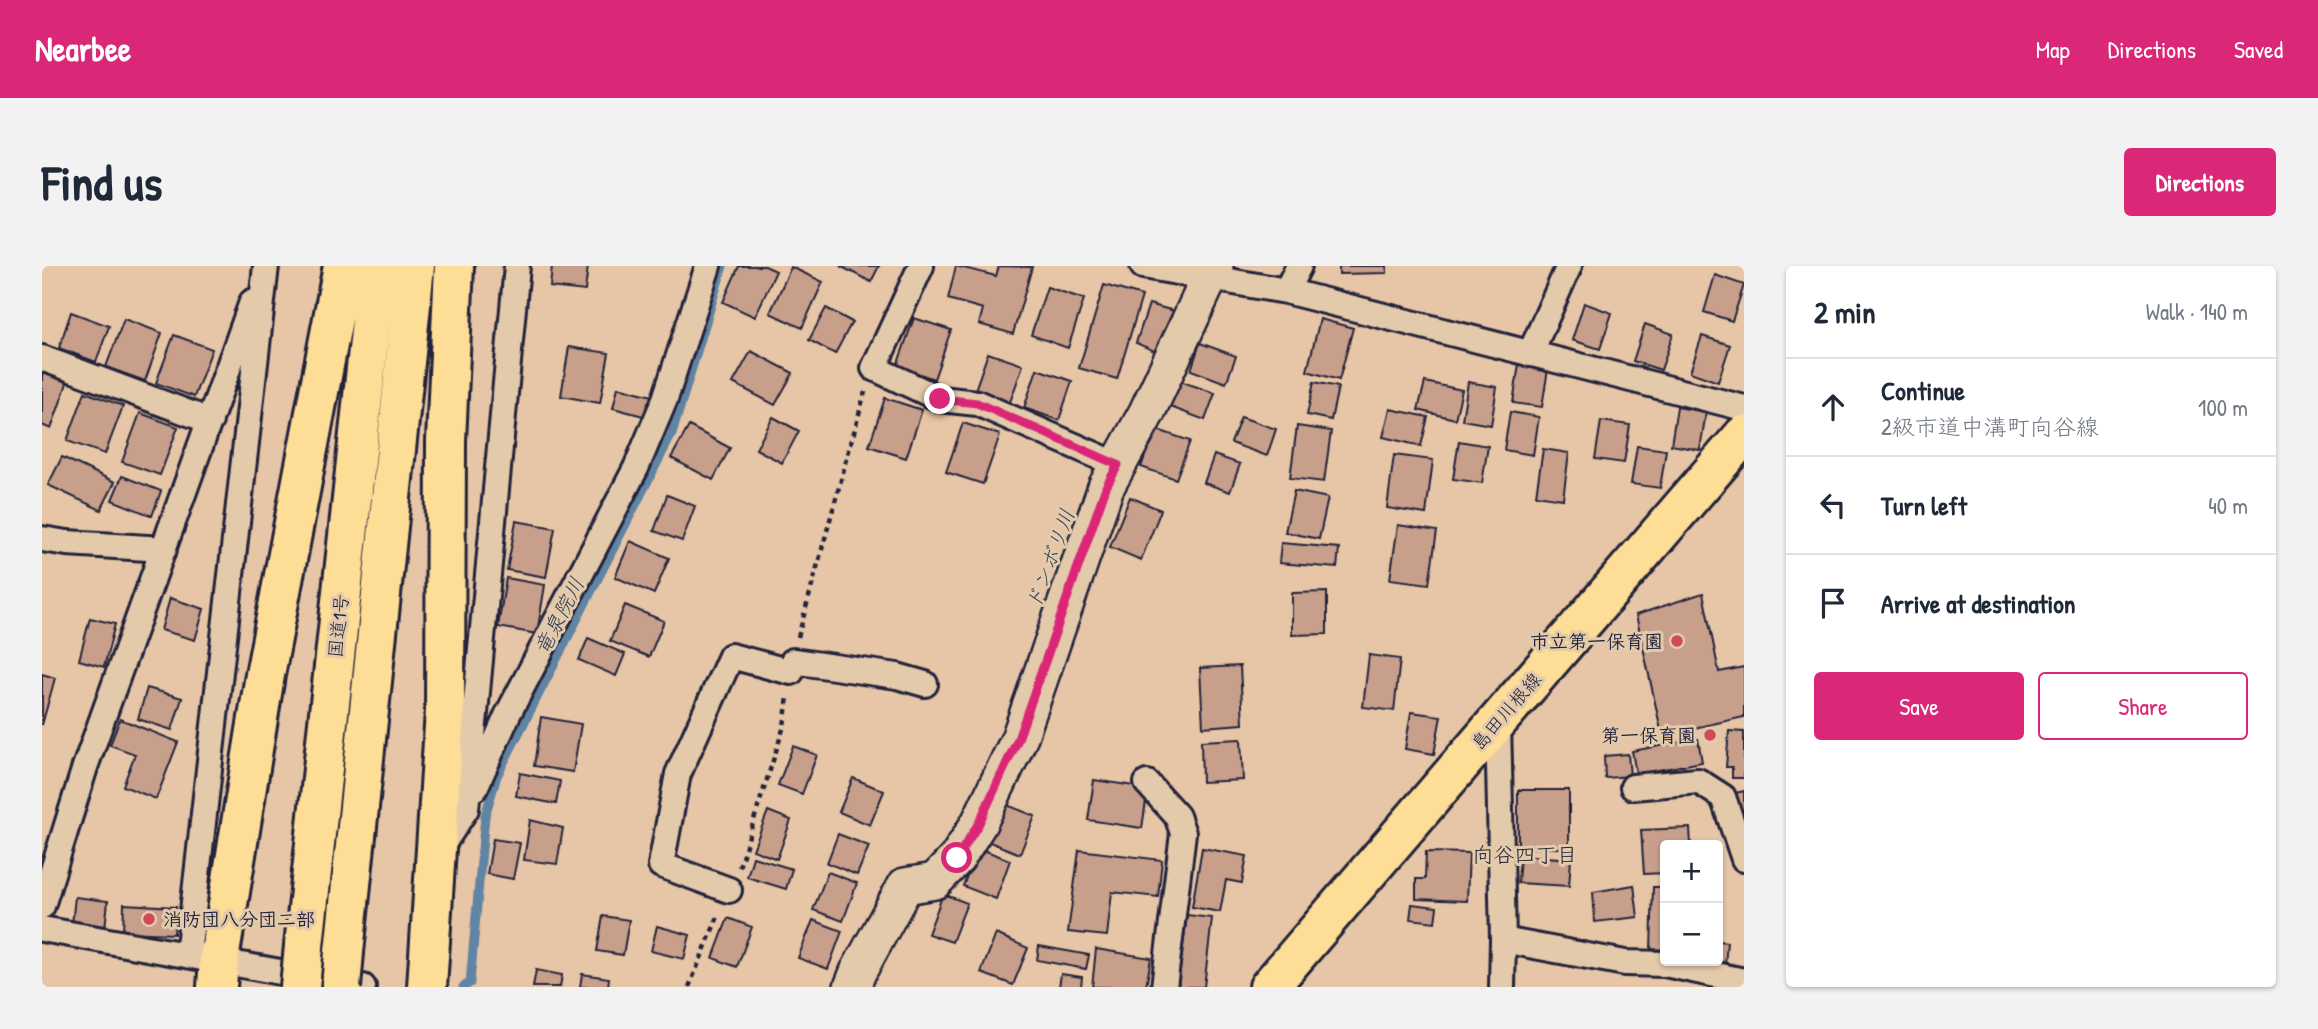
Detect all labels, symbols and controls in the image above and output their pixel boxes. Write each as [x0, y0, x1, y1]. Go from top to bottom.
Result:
text: Nearbee [35, 27, 131, 71]
text: Map [2036, 33, 2070, 65]
text: Directions [2108, 33, 2196, 65]
text: Saved [2234, 33, 2283, 65]
button: Directions [2124, 148, 2276, 216]
text: Find us [42, 149, 162, 215]
text: 2 min [1814, 292, 1876, 332]
text: Walk · 140 m [2146, 296, 2248, 327]
text: Continue [1881, 373, 1965, 408]
route end [924, 383, 955, 414]
icon: ahead [1814, 388, 1852, 426]
text: 100 m [2198, 392, 2248, 423]
text: 2級市道中溝町向谷線 [1881, 411, 2099, 442]
icon: left [1814, 486, 1852, 524]
text: Turn left [1881, 488, 1967, 523]
text: 40 m [2208, 490, 2248, 521]
water label: ドンボリ川 [1018, 505, 1082, 613]
water label: 竜泉院川 [527, 572, 591, 660]
icon: arrive [1814, 584, 1852, 622]
text: Arrive at destination [1881, 586, 2076, 621]
street label: 国道1号 [322, 593, 354, 659]
place label: 市立第一保育園 [1530, 628, 1663, 654]
marker: 市立第一保育園 [1669, 633, 1685, 649]
street label: 島田川根線 [1465, 667, 1547, 755]
button: Save [1814, 672, 2024, 740]
button: Share [2038, 672, 2248, 740]
place label: 第一保育園 [1601, 722, 1696, 748]
marker: 第一保育園 [1702, 727, 1718, 743]
district label: 向谷四丁目 [1473, 840, 1578, 869]
map controls [1660, 840, 1723, 966]
button: + [1660, 840, 1723, 903]
route start [941, 842, 972, 873]
button: − [1660, 903, 1723, 966]
place label: 消防団八分団二部 [163, 906, 315, 932]
marker: 消防団八分団二部 [141, 911, 157, 927]

